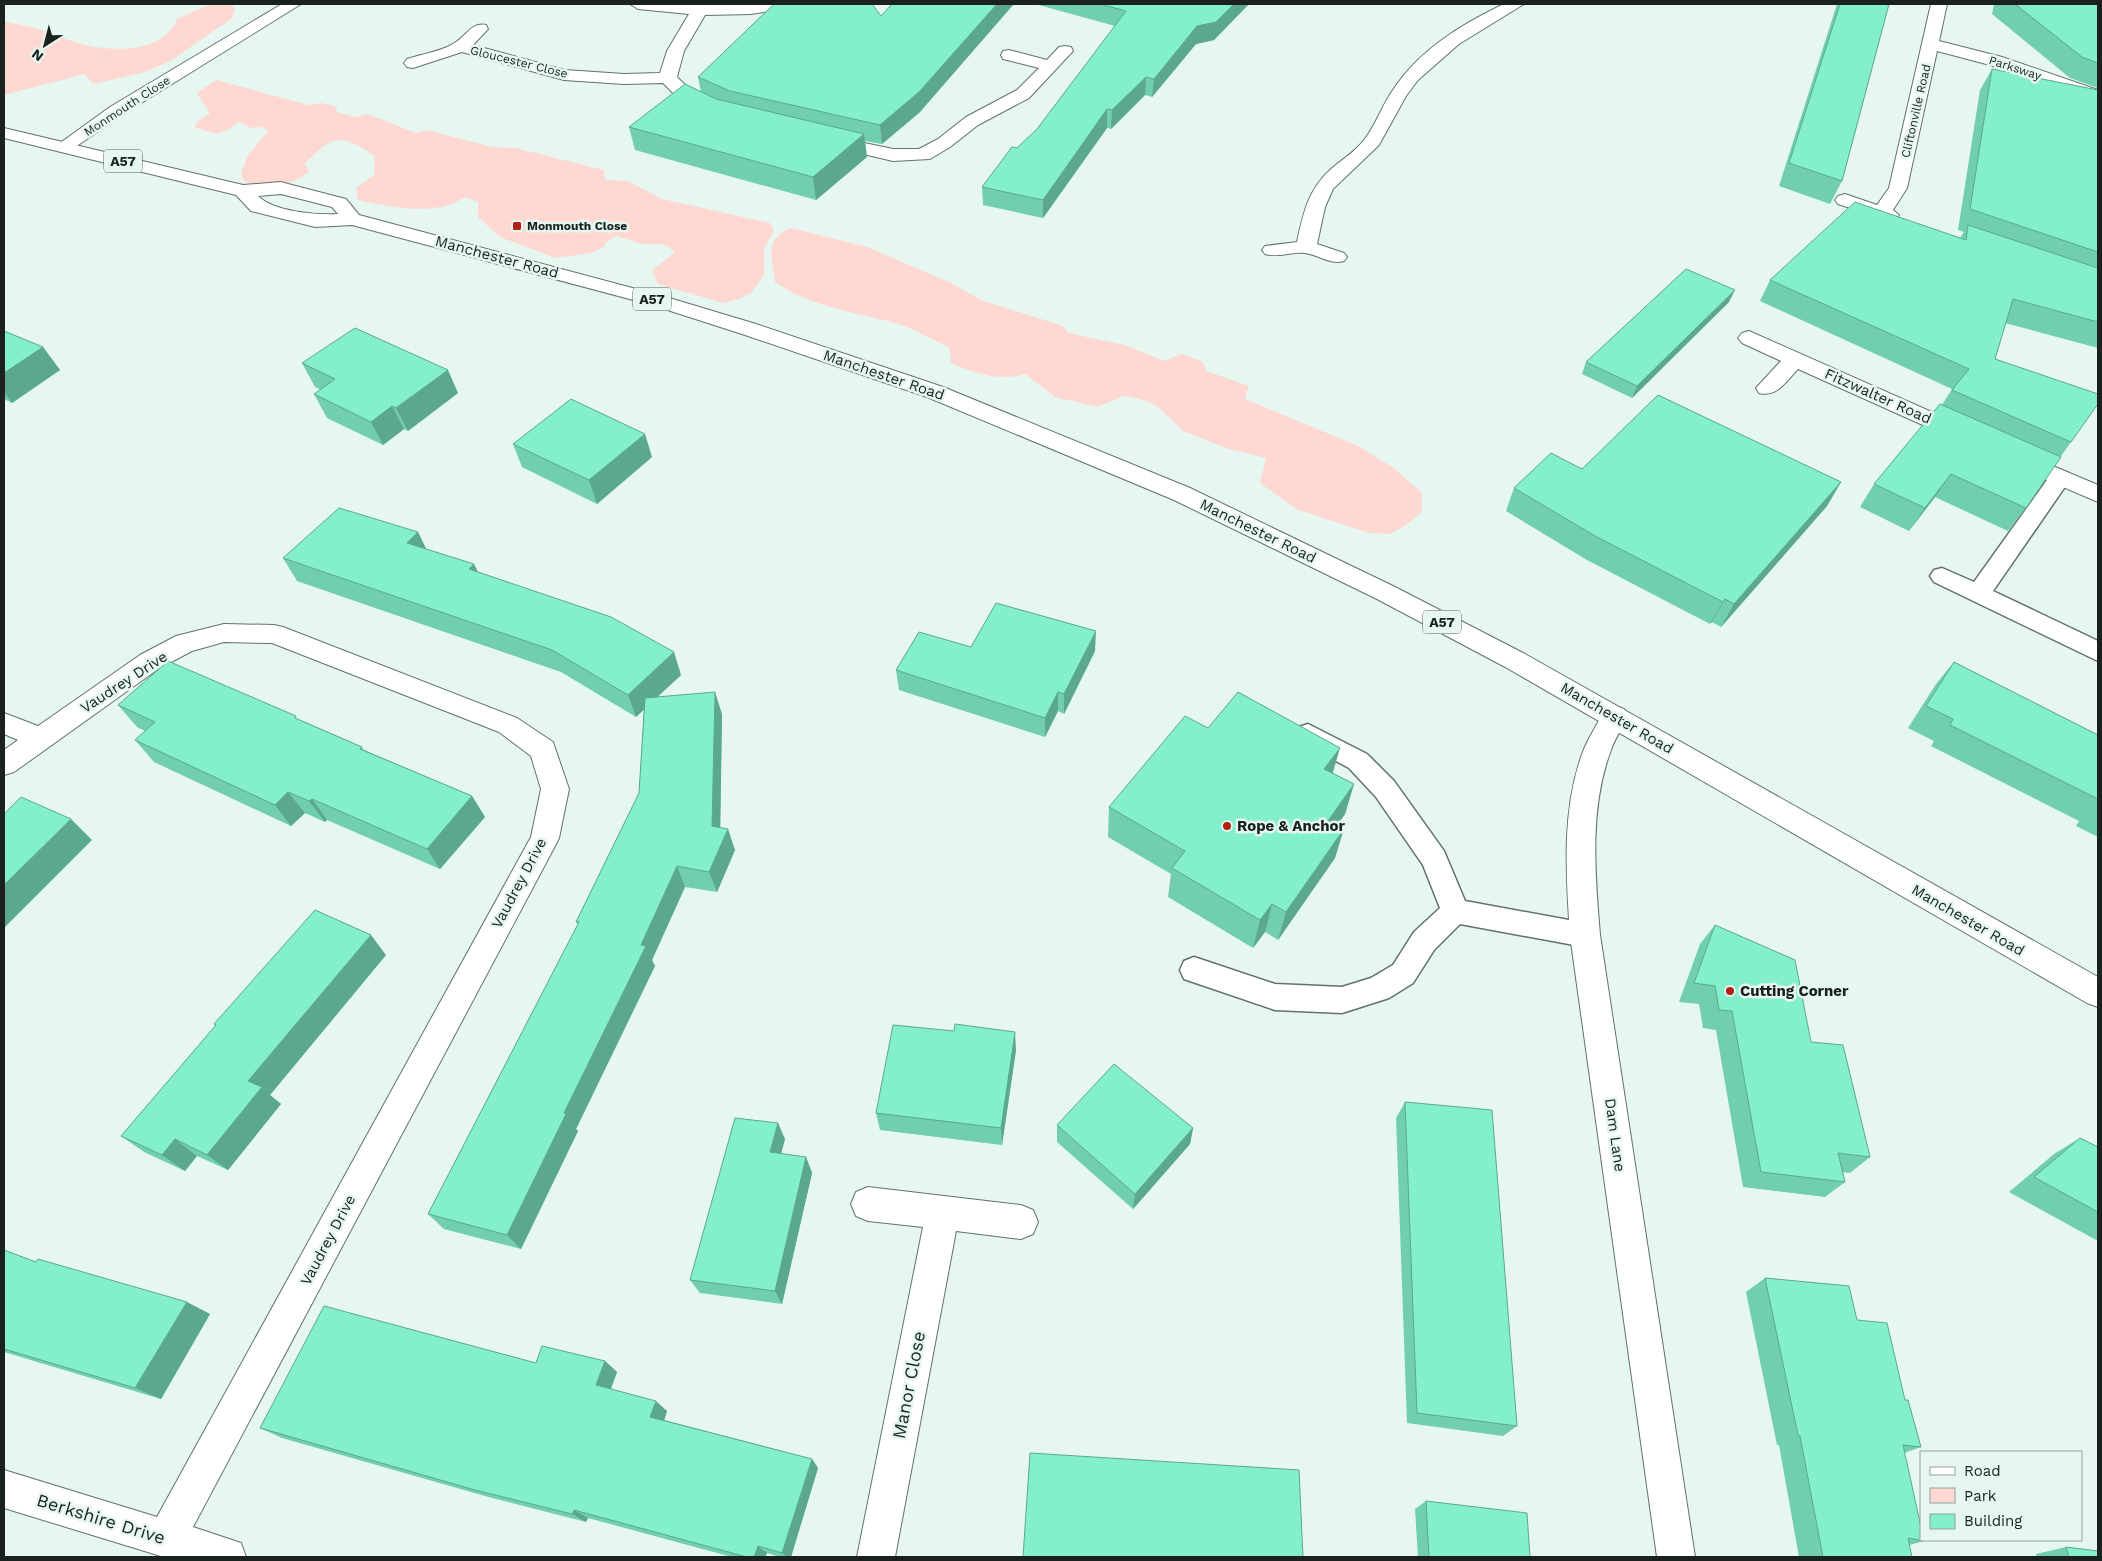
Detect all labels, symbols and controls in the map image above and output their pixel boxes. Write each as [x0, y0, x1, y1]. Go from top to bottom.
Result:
north arrow [20, 20, 70, 70]
street label: Gloucester Close [469, 43, 569, 81]
text: N [28, 46, 46, 65]
street label: Parksway [1987, 53, 2044, 83]
street label: Cliftonville Road [1898, 63, 1934, 159]
street label: Monmouth Close [81, 73, 173, 139]
road number: A57 [104, 150, 142, 172]
place label: Monmouth Close [527, 219, 627, 233]
marker: Monmouth Close [511, 220, 523, 232]
street label: Manchester Road [433, 232, 561, 282]
road number: A57 [633, 288, 671, 310]
street label: Manchester Road [821, 346, 947, 404]
street label: Fitzwalter Road [1822, 364, 1934, 428]
street label: Manchester Road [1197, 495, 1319, 567]
road number: A57 [1423, 610, 1461, 634]
street label: Vaudrey Drive [77, 647, 171, 717]
street label: Manchester Road [1557, 678, 1677, 758]
place label: Rope & Anchor [1237, 817, 1345, 835]
marker: Rope & Anchor [1221, 820, 1233, 832]
street label: Vaudrey Drive [488, 835, 550, 931]
street label: Manchester Road [1908, 880, 2028, 960]
place label: Cutting Corner [1740, 982, 1849, 1000]
marker: Cutting Corner [1724, 985, 1736, 997]
street label: Dam Lane [1601, 1097, 1629, 1173]
street label: Vaudrey Drive [297, 1192, 359, 1288]
street label: Manor Close [888, 1329, 929, 1440]
legend [1920, 1451, 2082, 1541]
text: Road [1964, 1462, 2001, 1480]
text: Park [1964, 1487, 1997, 1505]
street label: Berkshire Drive [34, 1489, 168, 1548]
text: Building [1964, 1512, 2022, 1530]

